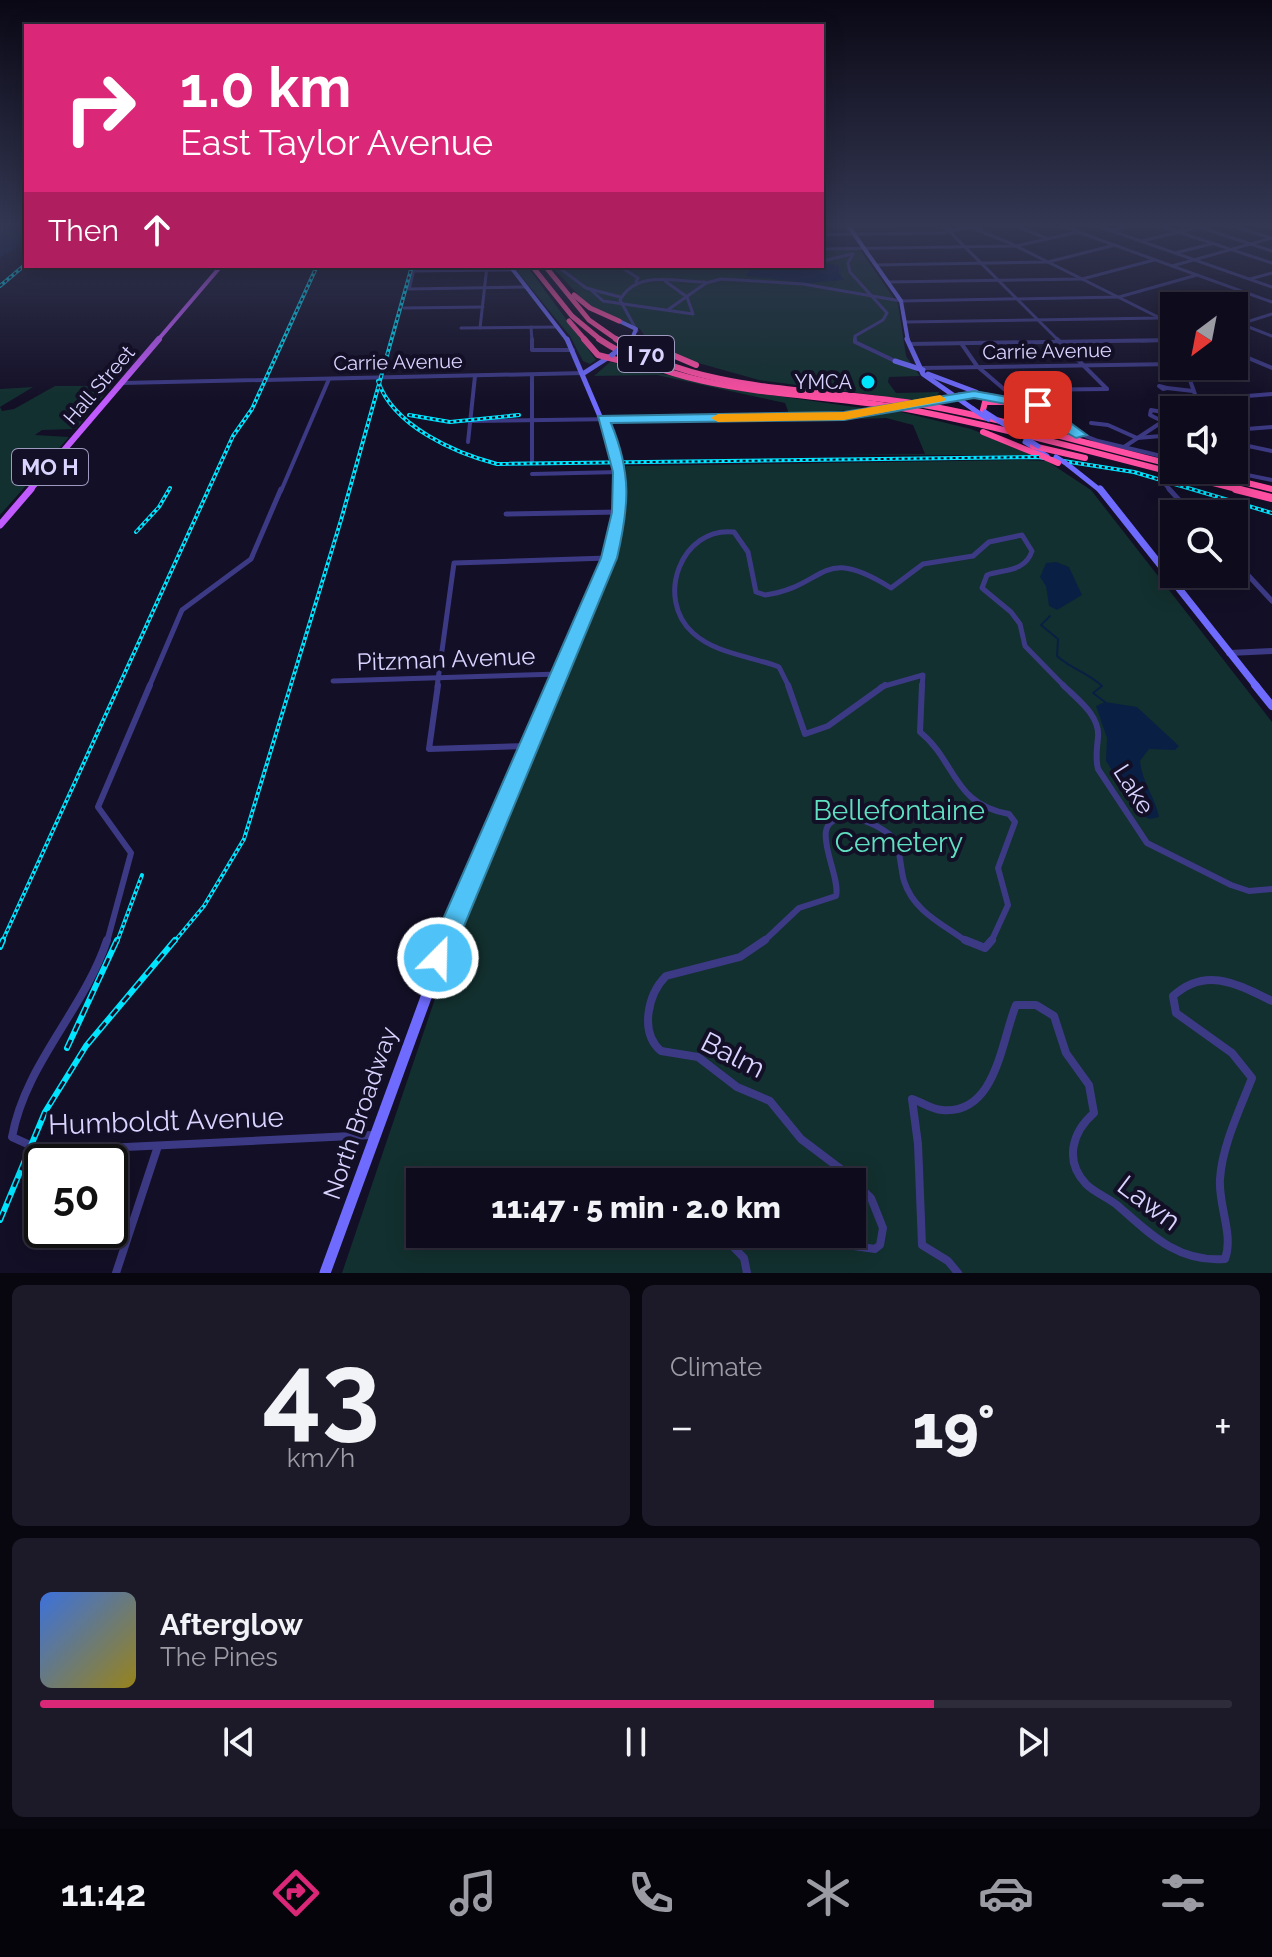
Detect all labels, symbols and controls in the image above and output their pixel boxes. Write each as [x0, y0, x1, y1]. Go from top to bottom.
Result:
text: 1.0 km [180, 54, 351, 120]
icon: right [48, 56, 152, 160]
text: East Taylor Avenue [180, 121, 493, 163]
icon: ahead [135, 208, 179, 252]
text: Then [48, 213, 119, 248]
north arrow [1160, 292, 1248, 380]
map controls [1160, 292, 1248, 588]
road number: I 70 [618, 336, 674, 372]
street label: Carrie Avenue [982, 338, 1112, 364]
street label: Hall Street [58, 341, 140, 429]
street label: Carrie Avenue [333, 349, 463, 375]
place label: YMCA [794, 370, 852, 394]
pin [1004, 371, 1072, 439]
marker: YMCA [859, 373, 877, 391]
icon: arrive [1016, 383, 1060, 427]
button: sound [1160, 396, 1248, 484]
road number: MO H [12, 449, 88, 485]
button: search [1160, 500, 1248, 588]
street label: Pitzman Avenue [356, 641, 536, 677]
street label: Lake [1107, 759, 1161, 819]
park label: Bellefontaine Cemetery [813, 794, 985, 859]
position arrow [396, 916, 480, 1000]
street label: North Broadway [317, 1023, 403, 1203]
street label: Balm [696, 1025, 770, 1085]
street label: Humboldt Avenue [48, 1100, 284, 1142]
speed limit sign: 50 [24, 1144, 128, 1248]
street label: Lawn [1111, 1169, 1187, 1237]
text: 11:47 · 5 min · 2.0 km [491, 1190, 781, 1225]
text: 43 [262, 1330, 380, 1452]
text: Climate [670, 1352, 762, 1382]
text: 19° [913, 1392, 995, 1462]
text: − [670, 1401, 694, 1452]
text: + [1214, 1401, 1232, 1452]
text: km/h [287, 1443, 355, 1473]
text: Afterglow [160, 1607, 303, 1642]
text: The Pines [160, 1642, 278, 1672]
icon: previous [217, 1720, 261, 1764]
icon: pause [614, 1720, 658, 1764]
icon: next [1011, 1720, 1055, 1764]
icon: directions [268, 1865, 324, 1921]
icon: music [445, 1865, 501, 1921]
icon: phone [623, 1865, 679, 1921]
icon: climate [800, 1865, 856, 1921]
icon: car [978, 1865, 1034, 1921]
icon: filters [1155, 1865, 1211, 1921]
text: 11:42 [61, 1872, 146, 1914]

